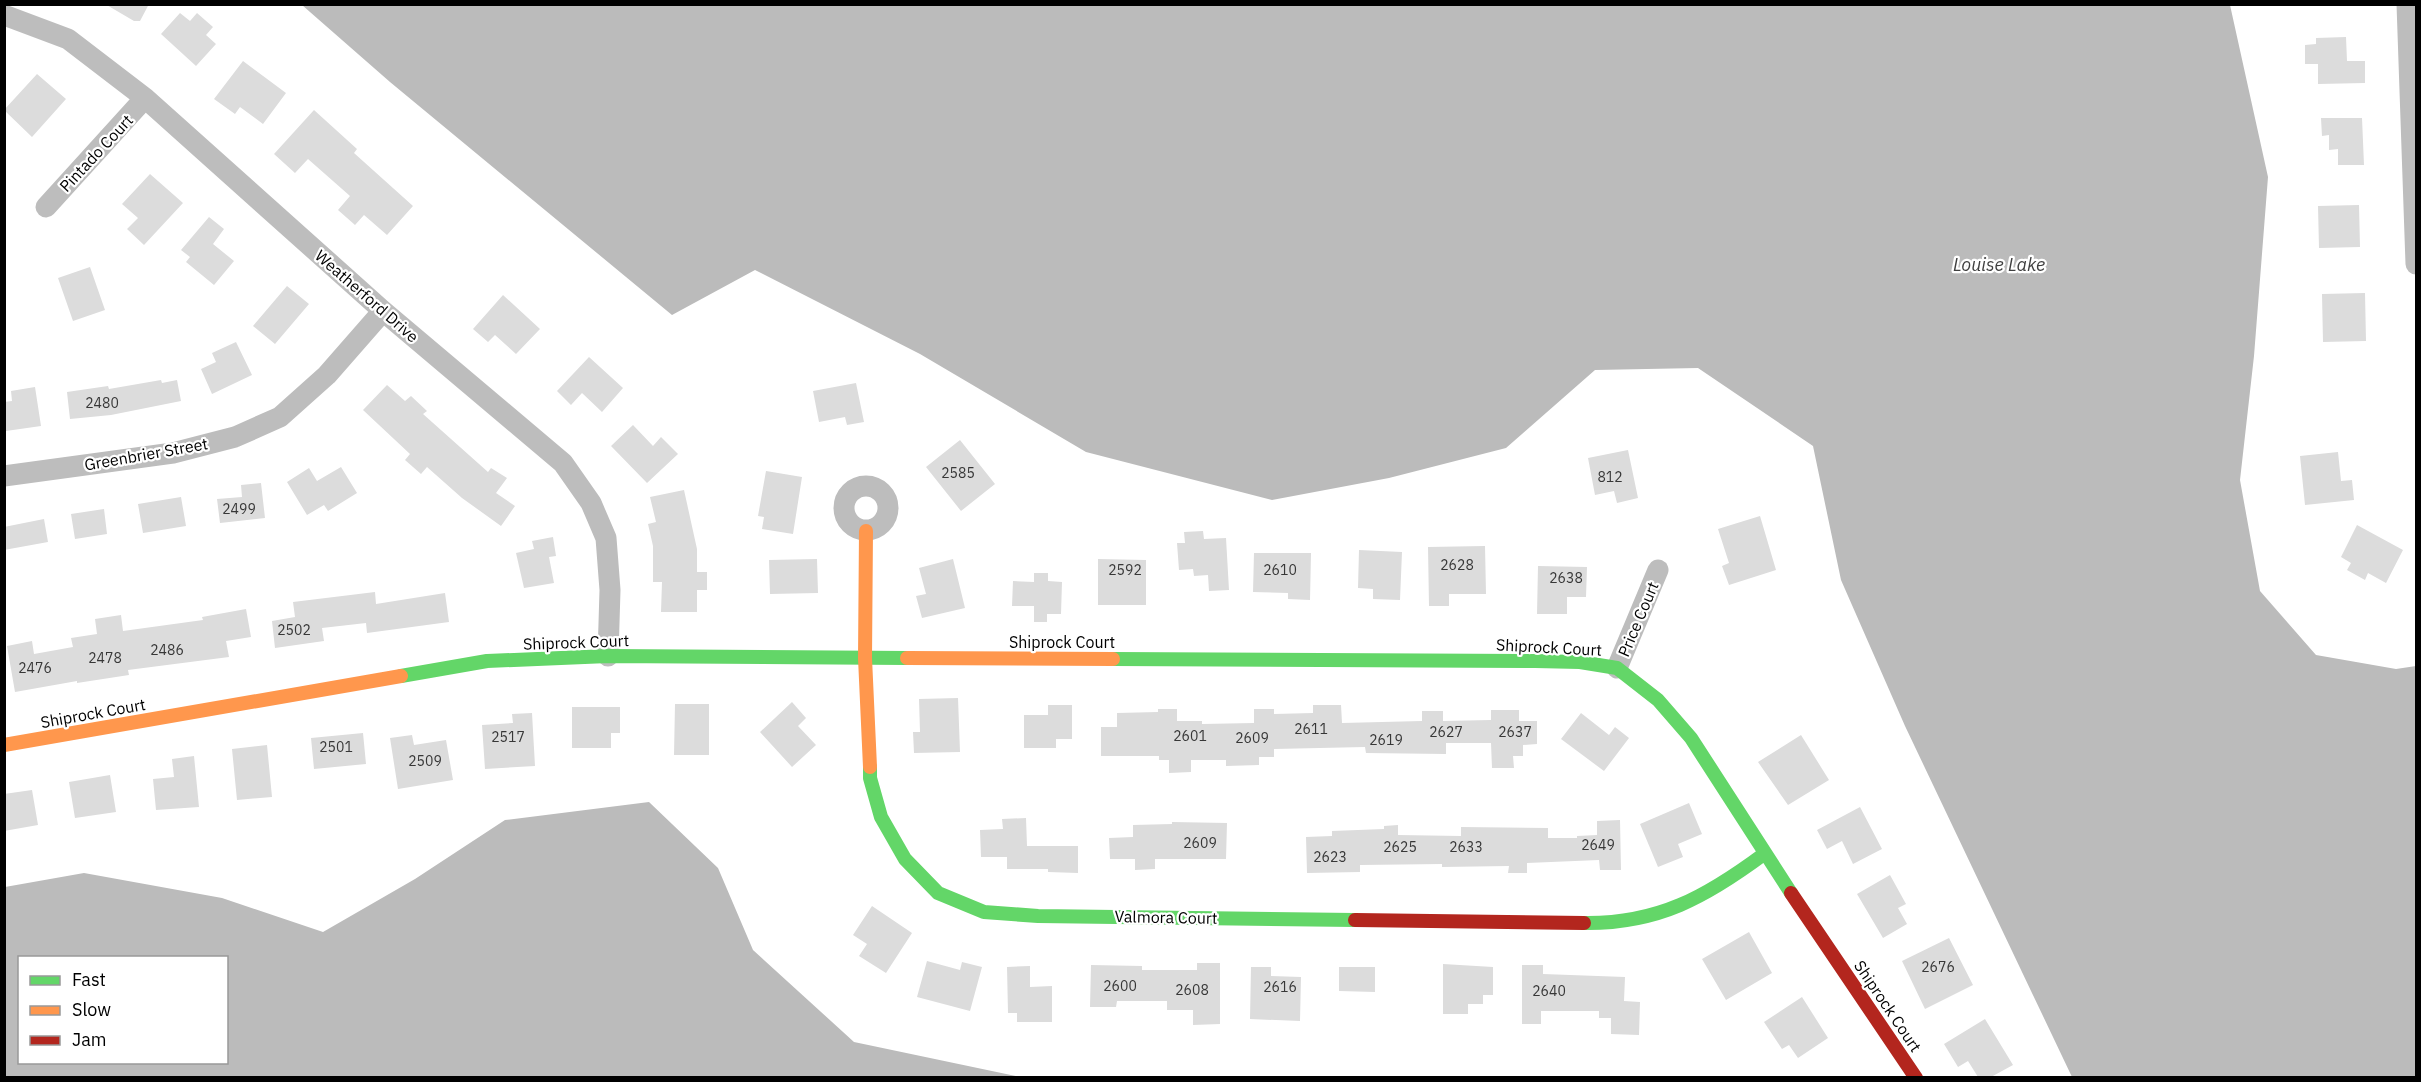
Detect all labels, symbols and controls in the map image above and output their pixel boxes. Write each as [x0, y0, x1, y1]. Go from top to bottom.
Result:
street label: Pintado Court [55, 110, 137, 196]
street label: Weatherford Drive [311, 246, 423, 347]
water label: Louise Lake [1953, 253, 2045, 276]
house number: 2480 [85, 394, 119, 412]
street label: Greenbrier Street [83, 433, 209, 475]
house number: 2585 [941, 464, 975, 482]
house number: 812 [1597, 468, 1623, 486]
house number: 2499 [222, 500, 256, 518]
house number: 2628 [1440, 556, 1474, 574]
house number: 2592 [1108, 561, 1142, 579]
house number: 2610 [1263, 561, 1297, 579]
house number: 2638 [1549, 569, 1583, 587]
street label: Price Court [1613, 579, 1663, 659]
house number: 2502 [277, 621, 311, 639]
street label: Shiprock Court [523, 630, 629, 654]
street label: Shiprock Court [1009, 632, 1115, 652]
street label: Shiprock Court [1495, 634, 1603, 660]
house number: 2486 [150, 641, 184, 659]
house number: 2478 [88, 649, 122, 667]
house number: 2476 [18, 659, 52, 677]
street label: Shiprock Court [39, 694, 147, 732]
house number: 2611 [1294, 720, 1328, 738]
house number: 2627 [1429, 723, 1463, 741]
house number: 2637 [1498, 723, 1532, 741]
house number: 2601 [1173, 727, 1207, 745]
house number: 2517 [491, 728, 525, 746]
house number: 2609 [1235, 729, 1269, 747]
house number: 2619 [1369, 731, 1403, 749]
house number: 2501 [319, 738, 353, 756]
house number: 2509 [408, 752, 442, 770]
house number: 2609 [1183, 834, 1217, 852]
house number: 2649 [1581, 836, 1615, 854]
house number: 2625 [1383, 838, 1417, 856]
house number: 2633 [1449, 838, 1483, 856]
house number: 2623 [1313, 848, 1347, 866]
street label: Valmora Court [1114, 906, 1218, 928]
legend [18, 956, 228, 1064]
street label: Shiprock Court [1850, 956, 1926, 1056]
house number: 2676 [1921, 958, 1955, 976]
text: Fast [72, 968, 106, 991]
house number: 2600 [1103, 977, 1137, 995]
house number: 2616 [1263, 978, 1297, 996]
house number: 2608 [1175, 981, 1209, 999]
house number: 2640 [1532, 982, 1566, 1000]
text: Slow [72, 998, 111, 1021]
text: Jam [72, 1028, 107, 1051]

